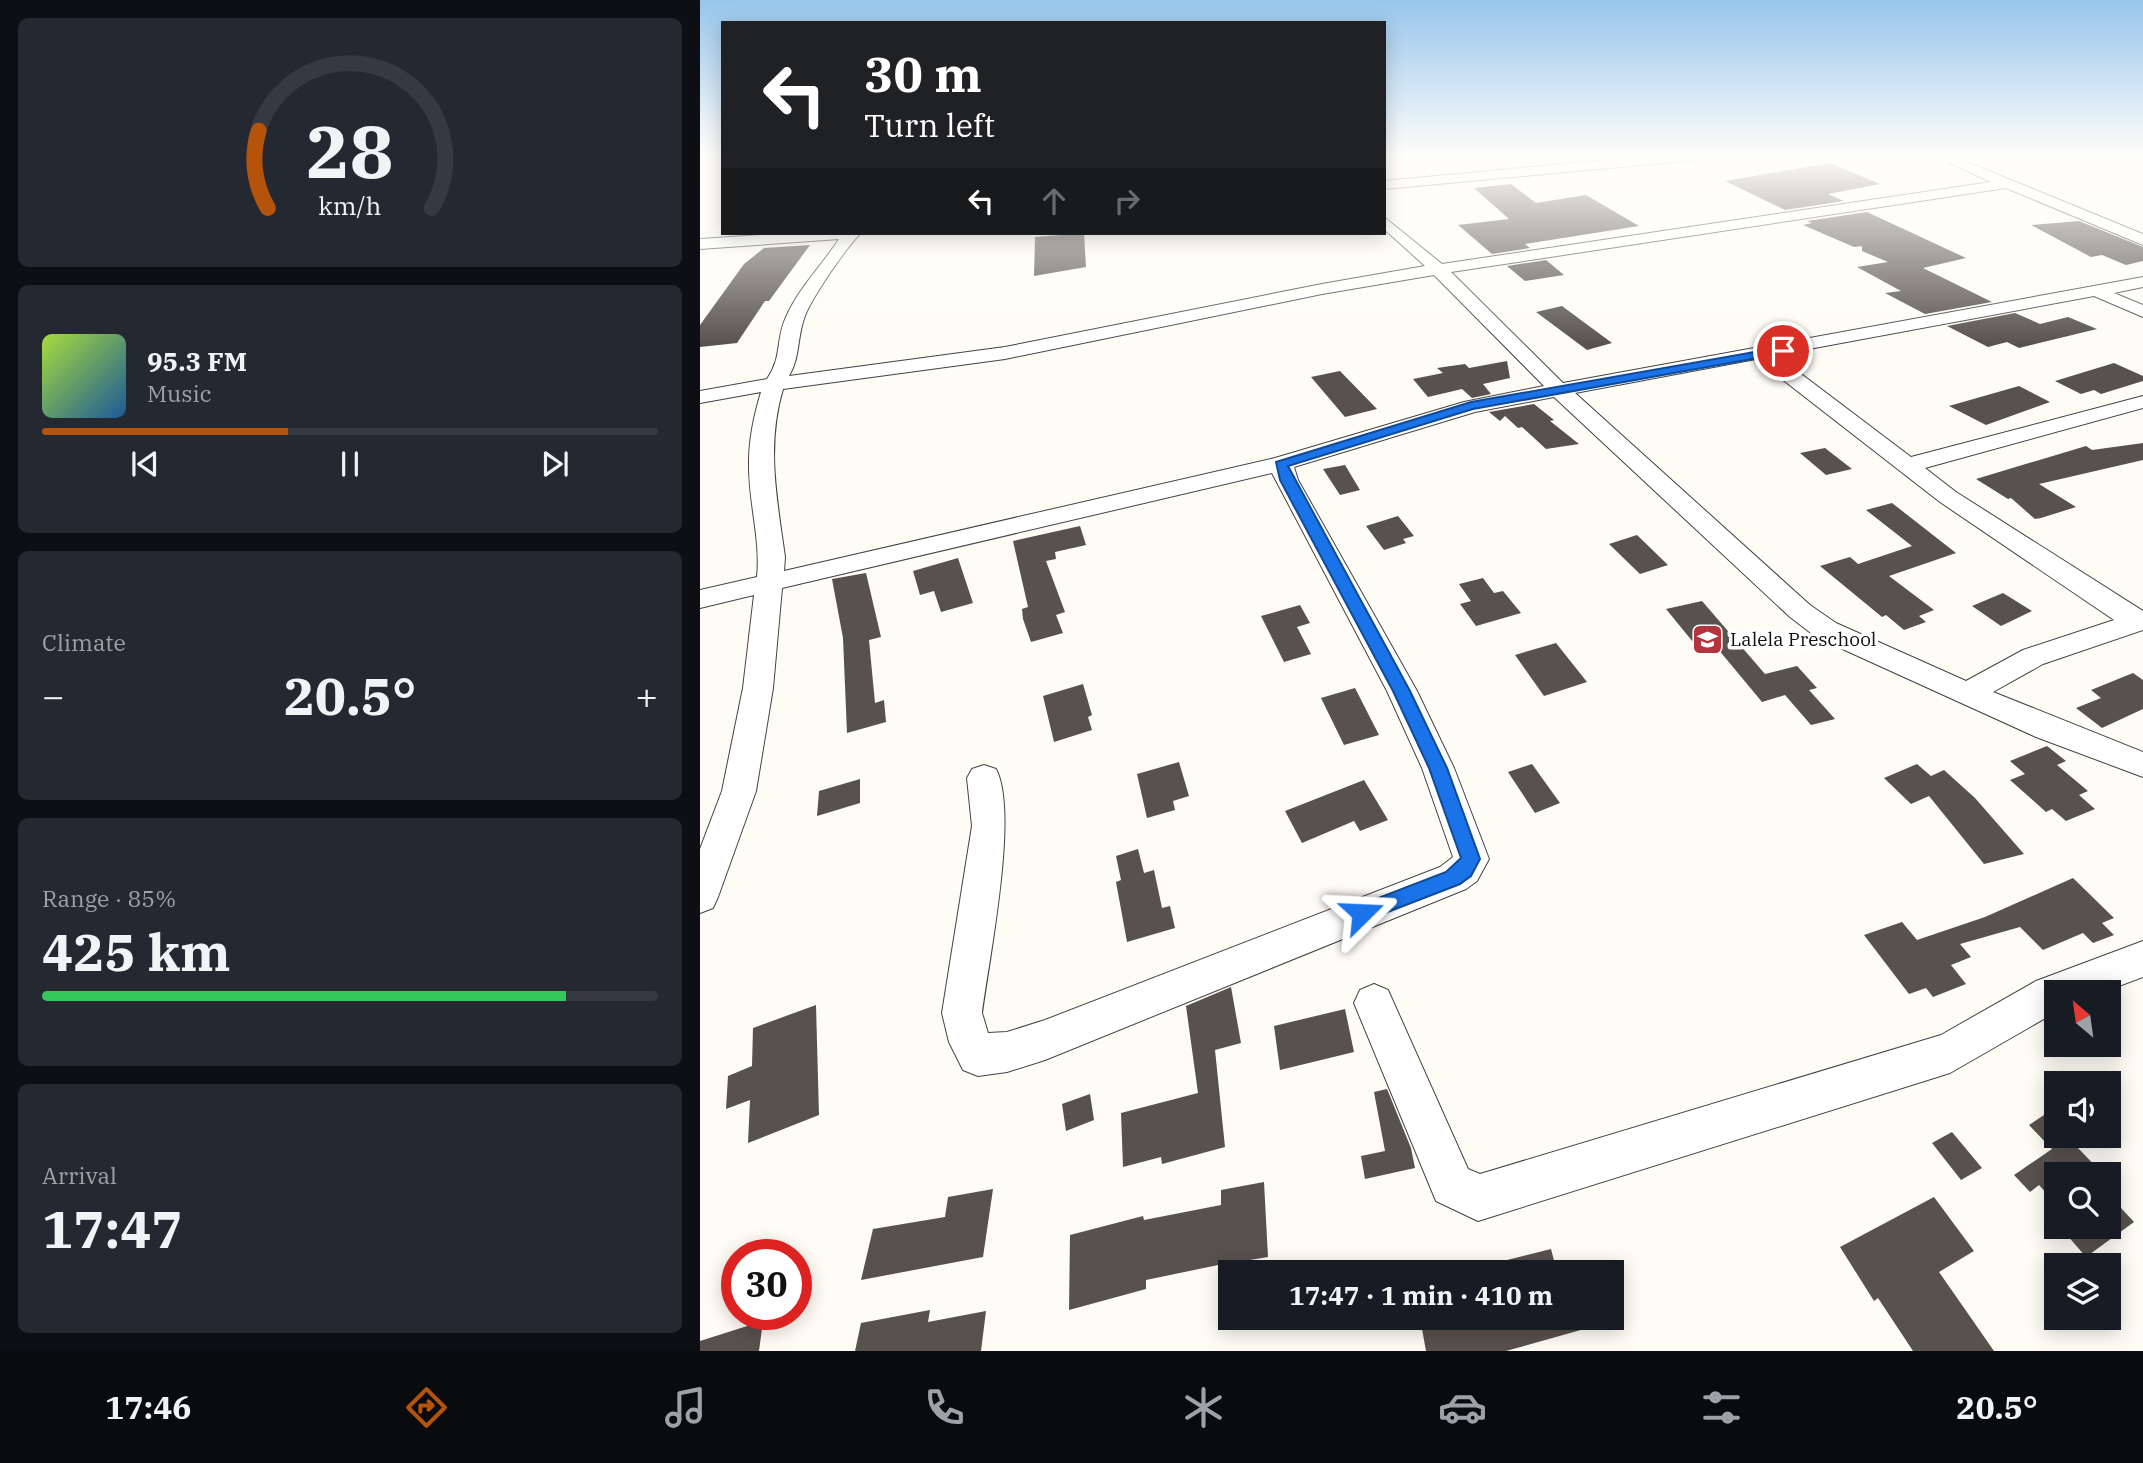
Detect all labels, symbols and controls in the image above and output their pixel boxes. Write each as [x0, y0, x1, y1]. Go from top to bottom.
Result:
text: 30 m [864, 42, 982, 105]
icon: left [749, 49, 840, 140]
text: 28 [306, 104, 394, 199]
text: Turn left [864, 104, 995, 146]
icon: left [962, 182, 1000, 220]
icon: ahead [1035, 182, 1073, 220]
icon: right [1108, 182, 1146, 220]
text: km/h [318, 189, 382, 222]
pin [1753, 321, 1813, 381]
icon: arrive [1764, 332, 1802, 370]
text: 95.3 FM [147, 344, 247, 378]
text: Music [147, 378, 212, 408]
icon: previous [126, 445, 164, 483]
icon: pause [331, 445, 369, 483]
icon: next [536, 445, 574, 483]
school or university icon: Lalela Preschool [1690, 622, 1724, 656]
text: Climate [42, 627, 126, 657]
place label: Lalela Preschool [1730, 627, 1877, 651]
text: 20.5° [284, 662, 416, 729]
text: − [42, 671, 65, 720]
text: + [635, 671, 658, 720]
position arrow [1325, 876, 1399, 950]
text: Range · 85% [42, 883, 176, 913]
text: 425 km [42, 918, 231, 985]
north arrow [2044, 980, 2121, 1057]
map controls [2044, 980, 2121, 1330]
button: sound [2044, 1071, 2121, 1148]
text: Arrival [42, 1160, 117, 1190]
button: search [2044, 1162, 2121, 1239]
text: 17:47 [42, 1195, 183, 1262]
speed limit sign: 30 [721, 1239, 812, 1330]
button: layers [2044, 1253, 2121, 1330]
text: 17:47 · 1 min · 410 m [1289, 1278, 1553, 1312]
icon: directions [402, 1383, 451, 1432]
icon: music [661, 1383, 710, 1432]
icon: phone [920, 1383, 969, 1432]
icon: climate [1179, 1383, 1228, 1432]
icon: car [1438, 1383, 1487, 1432]
icon: filters [1697, 1383, 1746, 1432]
text: 17:46 [105, 1386, 192, 1428]
text: 20.5° [1956, 1386, 2038, 1428]

